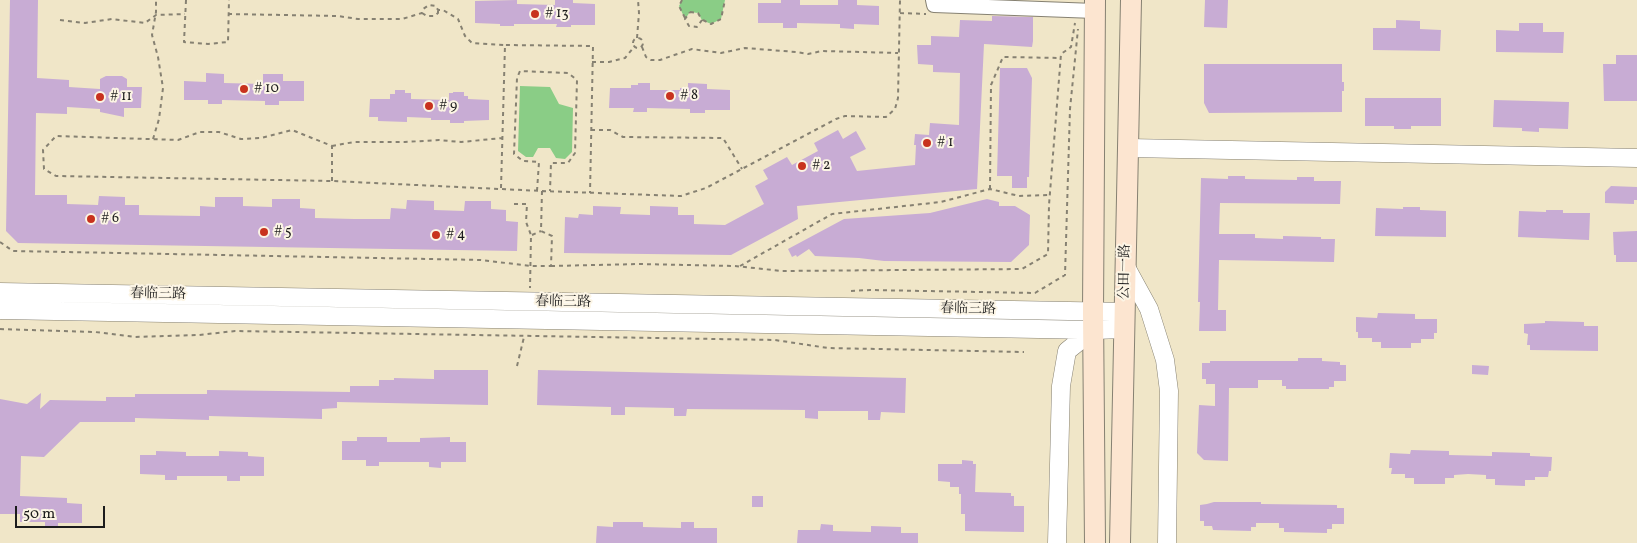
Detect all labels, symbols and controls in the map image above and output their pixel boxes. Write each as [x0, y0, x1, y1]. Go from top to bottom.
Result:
place label: # 13 [545, 6, 569, 22]
marker: # 13 [529, 8, 541, 20]
place label: # 10 [254, 81, 279, 97]
marker: # 10 [238, 83, 250, 95]
place label: # 8 [680, 88, 698, 104]
place label: # 11 [110, 89, 132, 105]
marker: # 8 [664, 90, 676, 102]
marker: # 11 [94, 91, 106, 103]
place label: # 9 [439, 98, 457, 114]
marker: # 9 [423, 100, 435, 112]
place label: # 1 [937, 135, 954, 151]
marker: # 1 [921, 137, 933, 149]
place label: # 2 [812, 158, 831, 174]
marker: # 2 [796, 160, 808, 172]
place label: # 6 [101, 211, 119, 227]
marker: # 6 [85, 213, 97, 225]
place label: # 5 [274, 224, 292, 240]
marker: # 5 [258, 226, 270, 238]
place label: # 4 [446, 227, 465, 243]
marker: # 4 [430, 229, 442, 241]
street label: 公田一路 [1117, 244, 1135, 300]
street label: 春临三路 [130, 286, 186, 304]
street label: 春临三路 [535, 294, 591, 312]
street label: 春临三路 [940, 301, 996, 319]
scale bar [18, 496, 108, 528]
text: 50 m [23, 504, 55, 525]

